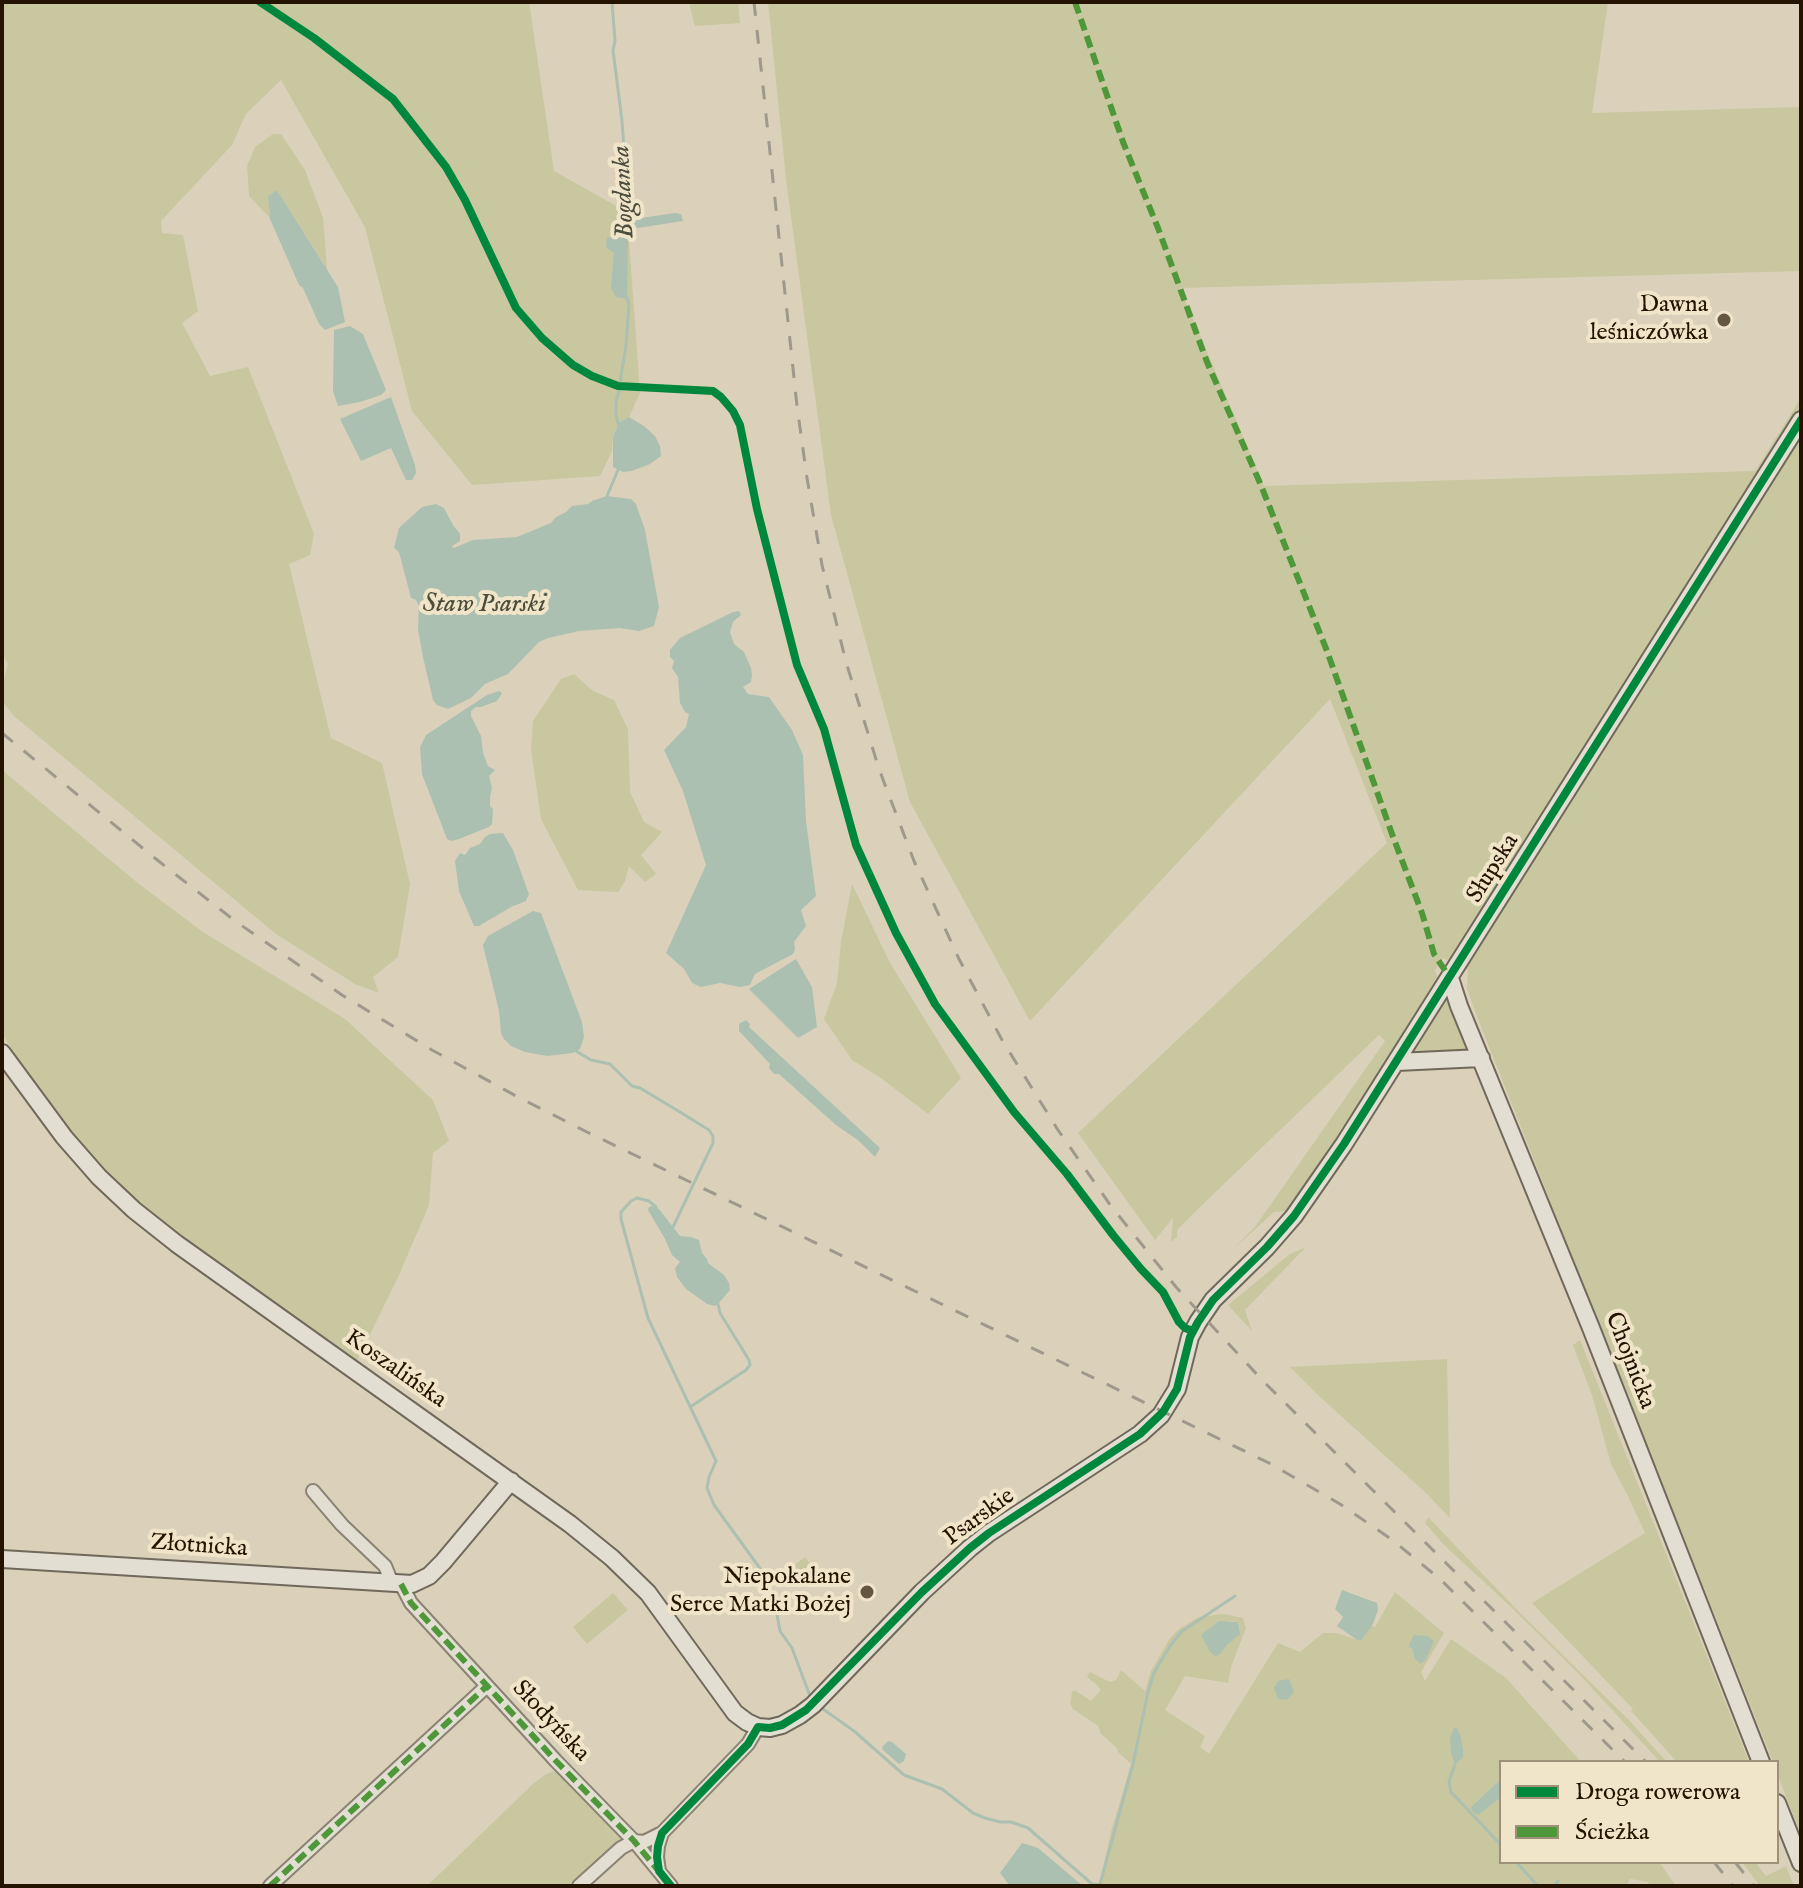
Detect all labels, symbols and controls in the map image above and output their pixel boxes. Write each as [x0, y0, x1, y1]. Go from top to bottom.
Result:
water label: Bogdanka [607, 145, 643, 239]
place label: Dawna leśniczówka [1590, 292, 1708, 348]
marker: Dawna leśniczówka [1715, 311, 1733, 329]
water label: Staw Psarski [422, 590, 546, 622]
street label: Słupska [1462, 829, 1526, 909]
street label: Chojnicka [1597, 1309, 1661, 1413]
street label: Koszalińska [339, 1324, 451, 1416]
street label: Psarskie [939, 1483, 1021, 1553]
street label: Złotnicka [150, 1529, 248, 1565]
place label: Niepokalane Serce Matki Bożej [670, 1564, 851, 1620]
marker: Niepokalane Serce Matki Bożej [858, 1583, 876, 1601]
street label: Słodyńska [505, 1675, 595, 1769]
legend [1499, 1760, 1779, 1864]
text: Droga rowerowa [1575, 1777, 1740, 1808]
text: Ścieżka [1575, 1817, 1649, 1848]

